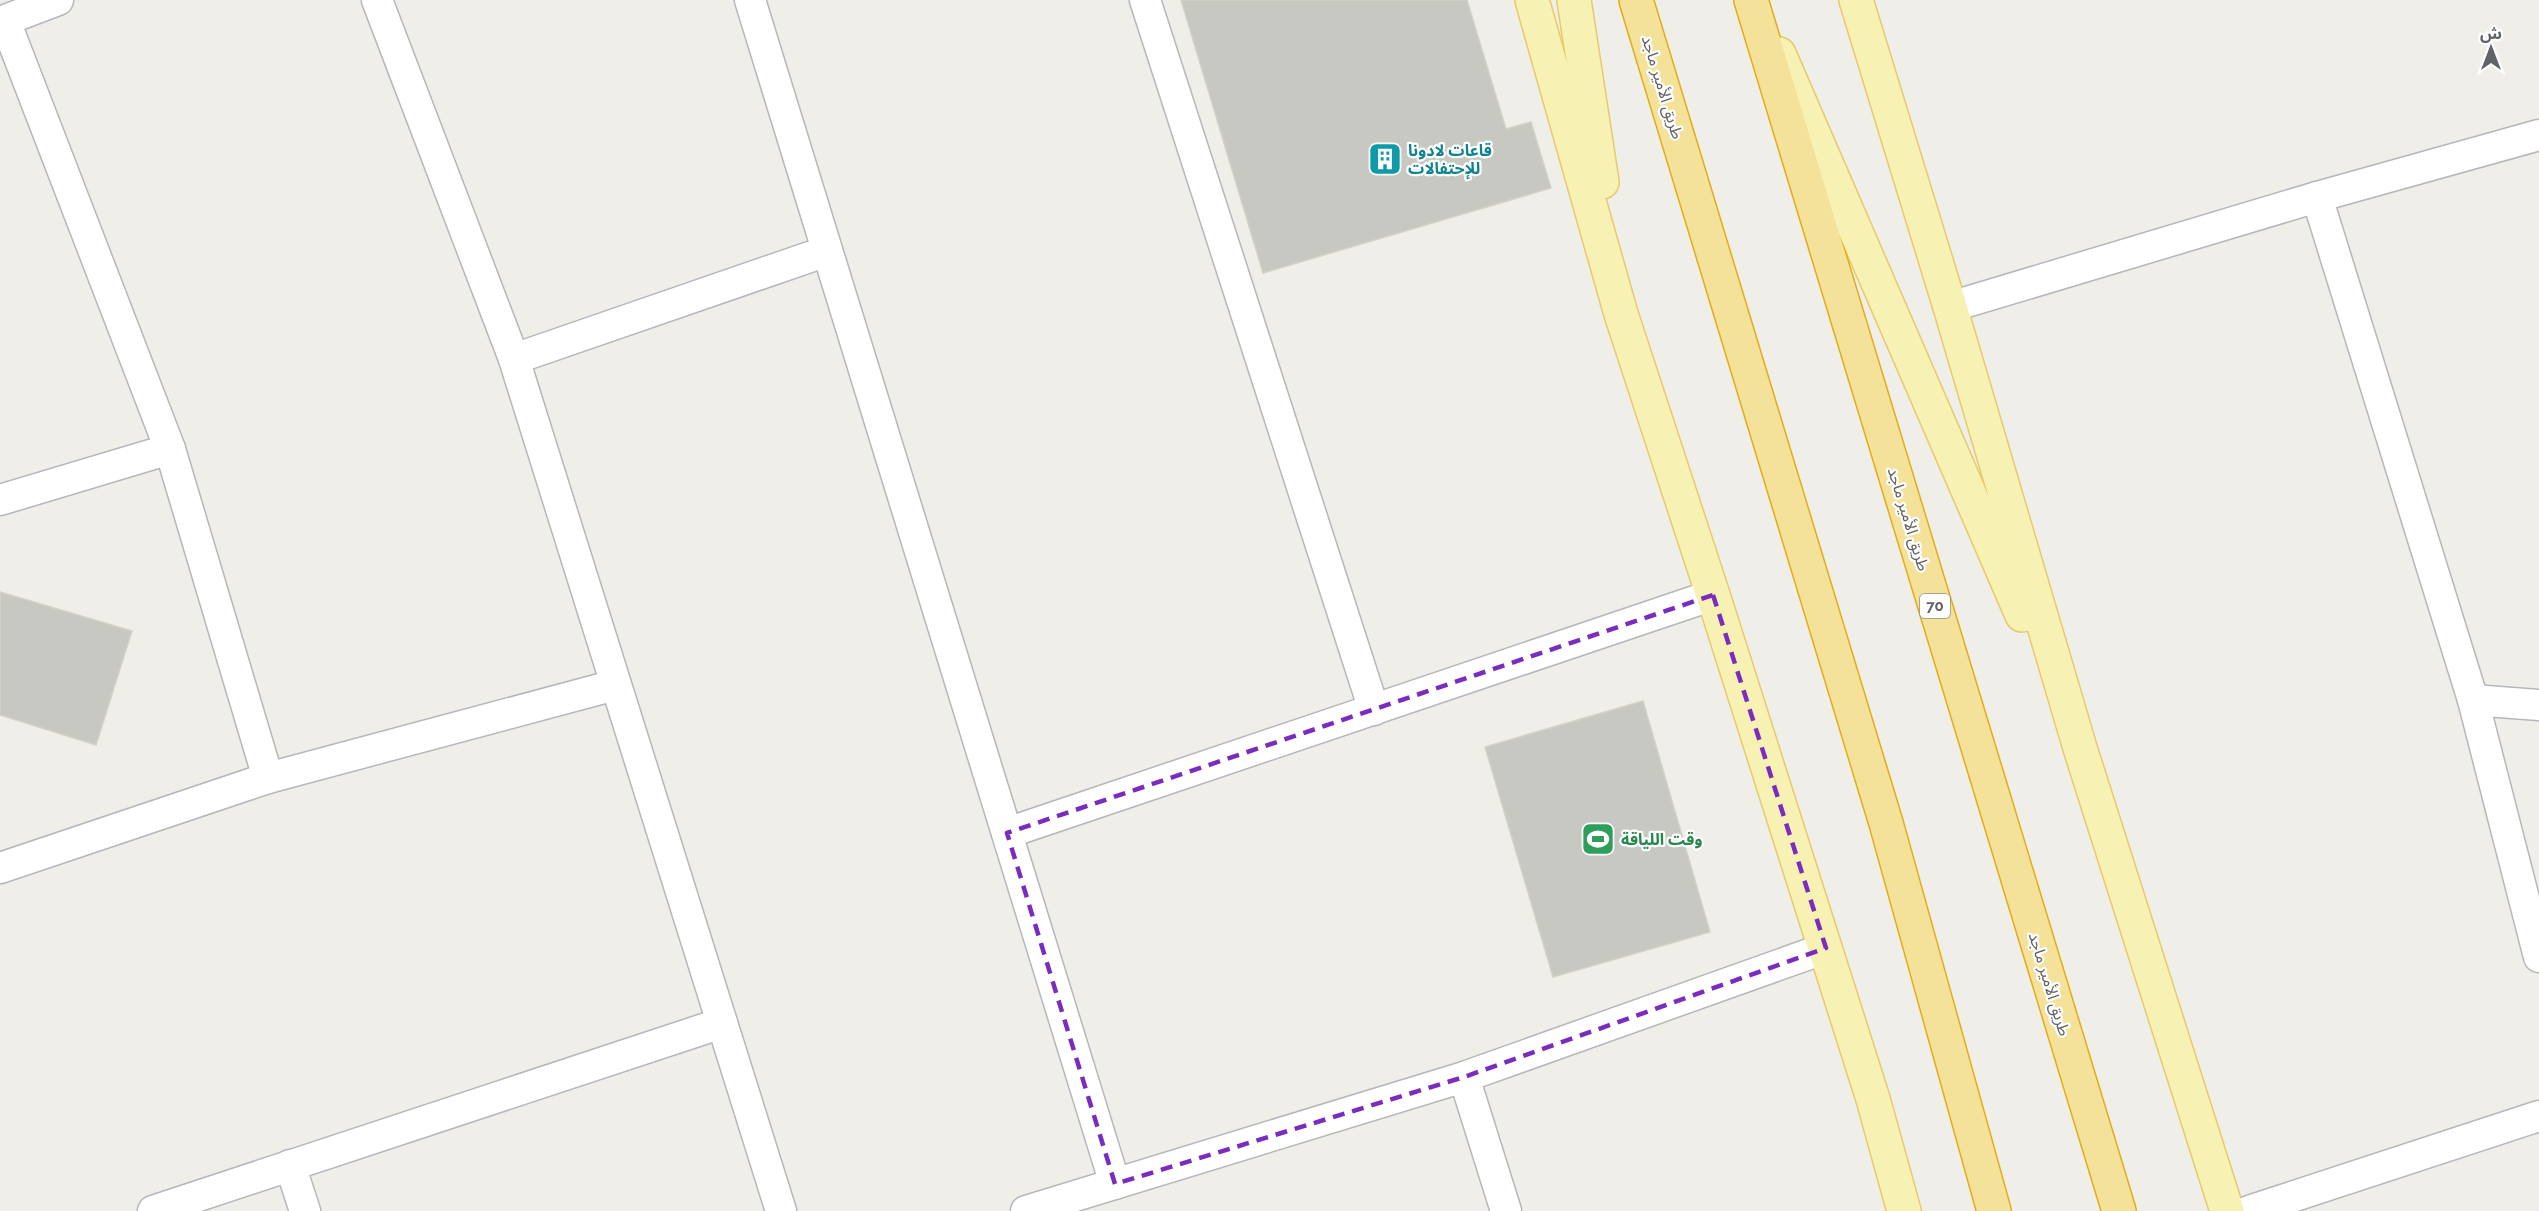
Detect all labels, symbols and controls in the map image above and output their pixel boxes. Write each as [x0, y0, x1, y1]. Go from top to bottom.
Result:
north arrow [2461, 18, 2521, 78]
text: ش [2480, 24, 2502, 43]
street label: طريق الأمير ماجد [1637, 33, 1687, 142]
building icon: قاعات لادونا للإحتفالات [1367, 141, 1403, 177]
place label: قاعات لادونا للإحتفالات [1408, 141, 1492, 180]
street label: طريق الأمير ماجد [1883, 465, 1933, 574]
road number: 70 [1920, 594, 1950, 618]
sports icon: وقت اللياقة [1580, 821, 1616, 857]
place label: وقت اللياقة [1621, 830, 1702, 849]
street label: طريق الأمير ماجد [2024, 930, 2074, 1039]

